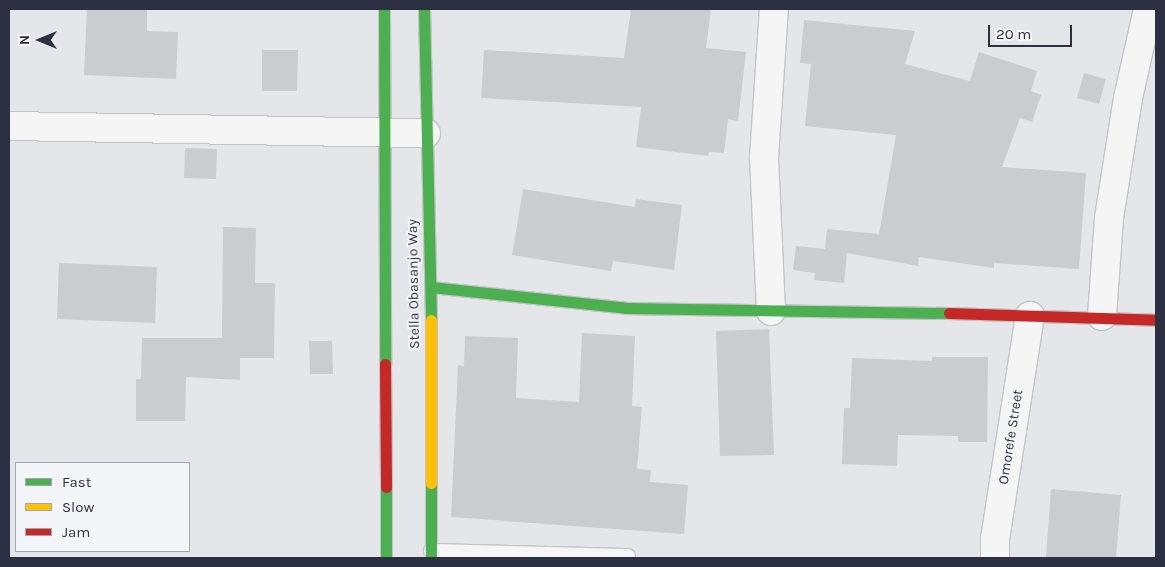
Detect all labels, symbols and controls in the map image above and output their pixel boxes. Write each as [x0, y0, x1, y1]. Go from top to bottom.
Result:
north arrow [15, 15, 65, 65]
scale bar [990, 15, 1074, 47]
text: 20 m [996, 25, 1031, 43]
text: N [16, 35, 33, 45]
street label: Stella Obasanjo Way [404, 219, 424, 349]
street label: Omorefe Street [995, 388, 1027, 486]
legend [15, 462, 190, 552]
text: Fast [62, 473, 91, 491]
text: Slow [62, 498, 94, 516]
text: Jam [62, 523, 90, 541]

